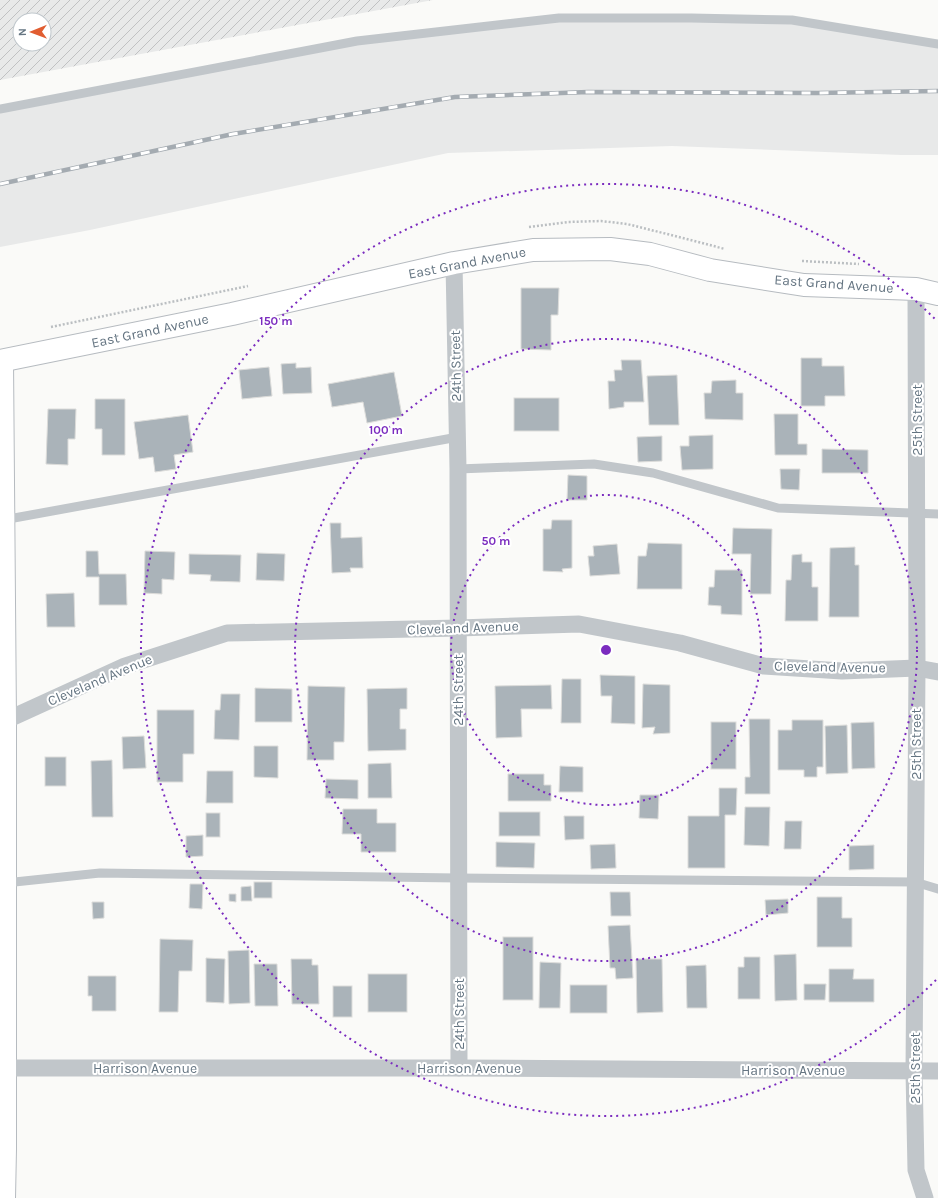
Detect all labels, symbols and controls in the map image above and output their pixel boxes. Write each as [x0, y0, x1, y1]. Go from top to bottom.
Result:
north arrow [12, 12, 52, 52]
text: N [16, 28, 29, 36]
street label: East Grand Avenue [407, 243, 527, 283]
street label: East Grand Avenue [774, 271, 894, 297]
street label: East Grand Avenue [90, 310, 210, 352]
text: 150 m [259, 314, 293, 328]
street label: 24th Street [447, 330, 465, 402]
street label: 25th Street [909, 384, 926, 456]
text: 100 m [369, 423, 403, 437]
text: 50 m [482, 534, 511, 548]
street label: Cleveland Avenue [407, 618, 519, 638]
centre of rings [599, 643, 613, 657]
street label: Cleveland Avenue [45, 650, 155, 710]
street label: 24th Street [450, 654, 467, 726]
street label: Cleveland Avenue [774, 658, 886, 676]
street label: 25th Street [908, 708, 925, 780]
street label: 24th Street [451, 978, 468, 1050]
street label: 25th Street [907, 1032, 924, 1104]
street label: Harrison Avenue [93, 1060, 197, 1077]
street label: Harrison Avenue [417, 1060, 521, 1077]
street label: Harrison Avenue [741, 1062, 845, 1079]

